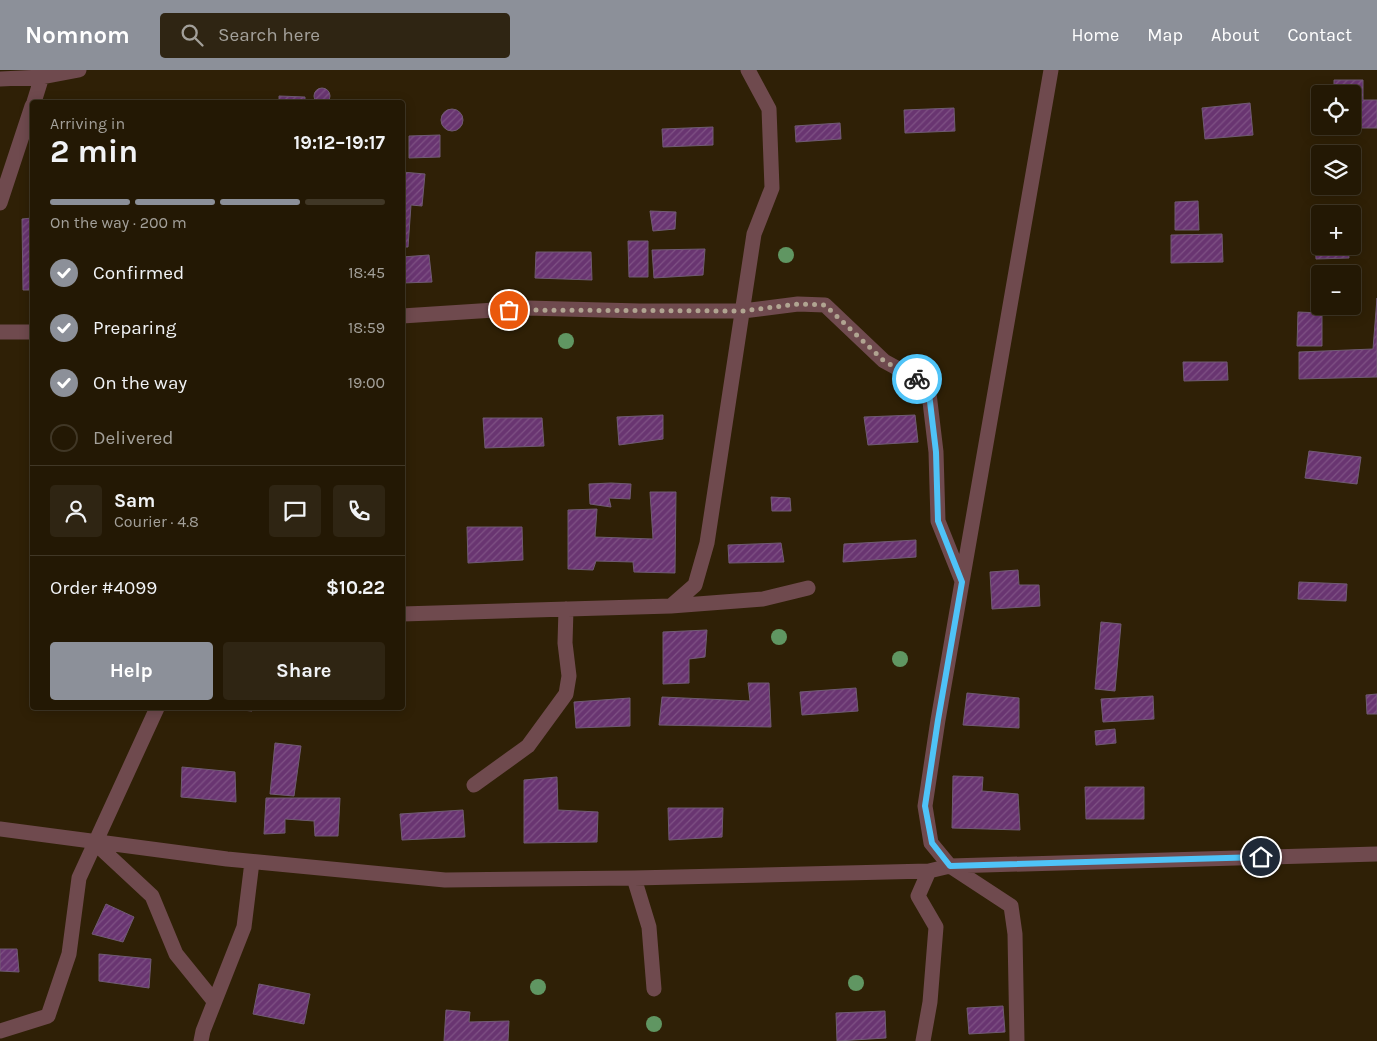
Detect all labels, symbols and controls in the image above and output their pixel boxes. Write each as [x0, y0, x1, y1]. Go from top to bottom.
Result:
search box [160, 13, 510, 58]
text: Nomnom [25, 21, 130, 49]
icon: search [178, 21, 206, 49]
text: Search here [218, 24, 320, 46]
text: Home [1071, 24, 1119, 46]
text: Map [1147, 24, 1183, 46]
text: About [1211, 24, 1260, 46]
text: Contact [1288, 24, 1352, 46]
map controls [1311, 85, 1361, 315]
button: locate [1311, 85, 1361, 135]
text: Arriving in [50, 114, 125, 133]
text: 19:12–19:17 [294, 132, 385, 154]
text: 2 min [50, 133, 138, 170]
button: layers [1311, 145, 1361, 195]
button: + [1311, 205, 1361, 255]
text: On the way · 200 m [50, 213, 187, 232]
icon: check [50, 259, 78, 287]
text: Confirmed [93, 262, 184, 284]
text: 18:45 [348, 263, 385, 282]
button: − [1311, 265, 1361, 315]
pin [488, 289, 530, 331]
icon: bag [495, 296, 523, 324]
icon: check [50, 314, 78, 342]
text: Preparing [93, 317, 176, 339]
text: 18:59 [348, 318, 385, 337]
courier [892, 354, 942, 404]
icon: bike [903, 365, 931, 393]
icon: check [50, 369, 78, 397]
text: On the way [93, 372, 187, 394]
text: 19:00 [348, 373, 385, 392]
text: Delivered [93, 427, 173, 449]
button: person [50, 485, 102, 537]
button: chat [269, 485, 321, 537]
button: phone [333, 485, 385, 537]
text: Sam [114, 490, 155, 512]
text: Courier · 4.8 [114, 512, 199, 531]
text: Order #4099 [50, 577, 157, 599]
text: $10.22 [326, 577, 385, 599]
button: Help [50, 642, 213, 700]
button: Share [223, 642, 385, 700]
pin [1240, 836, 1282, 878]
icon: home [1247, 843, 1275, 871]

